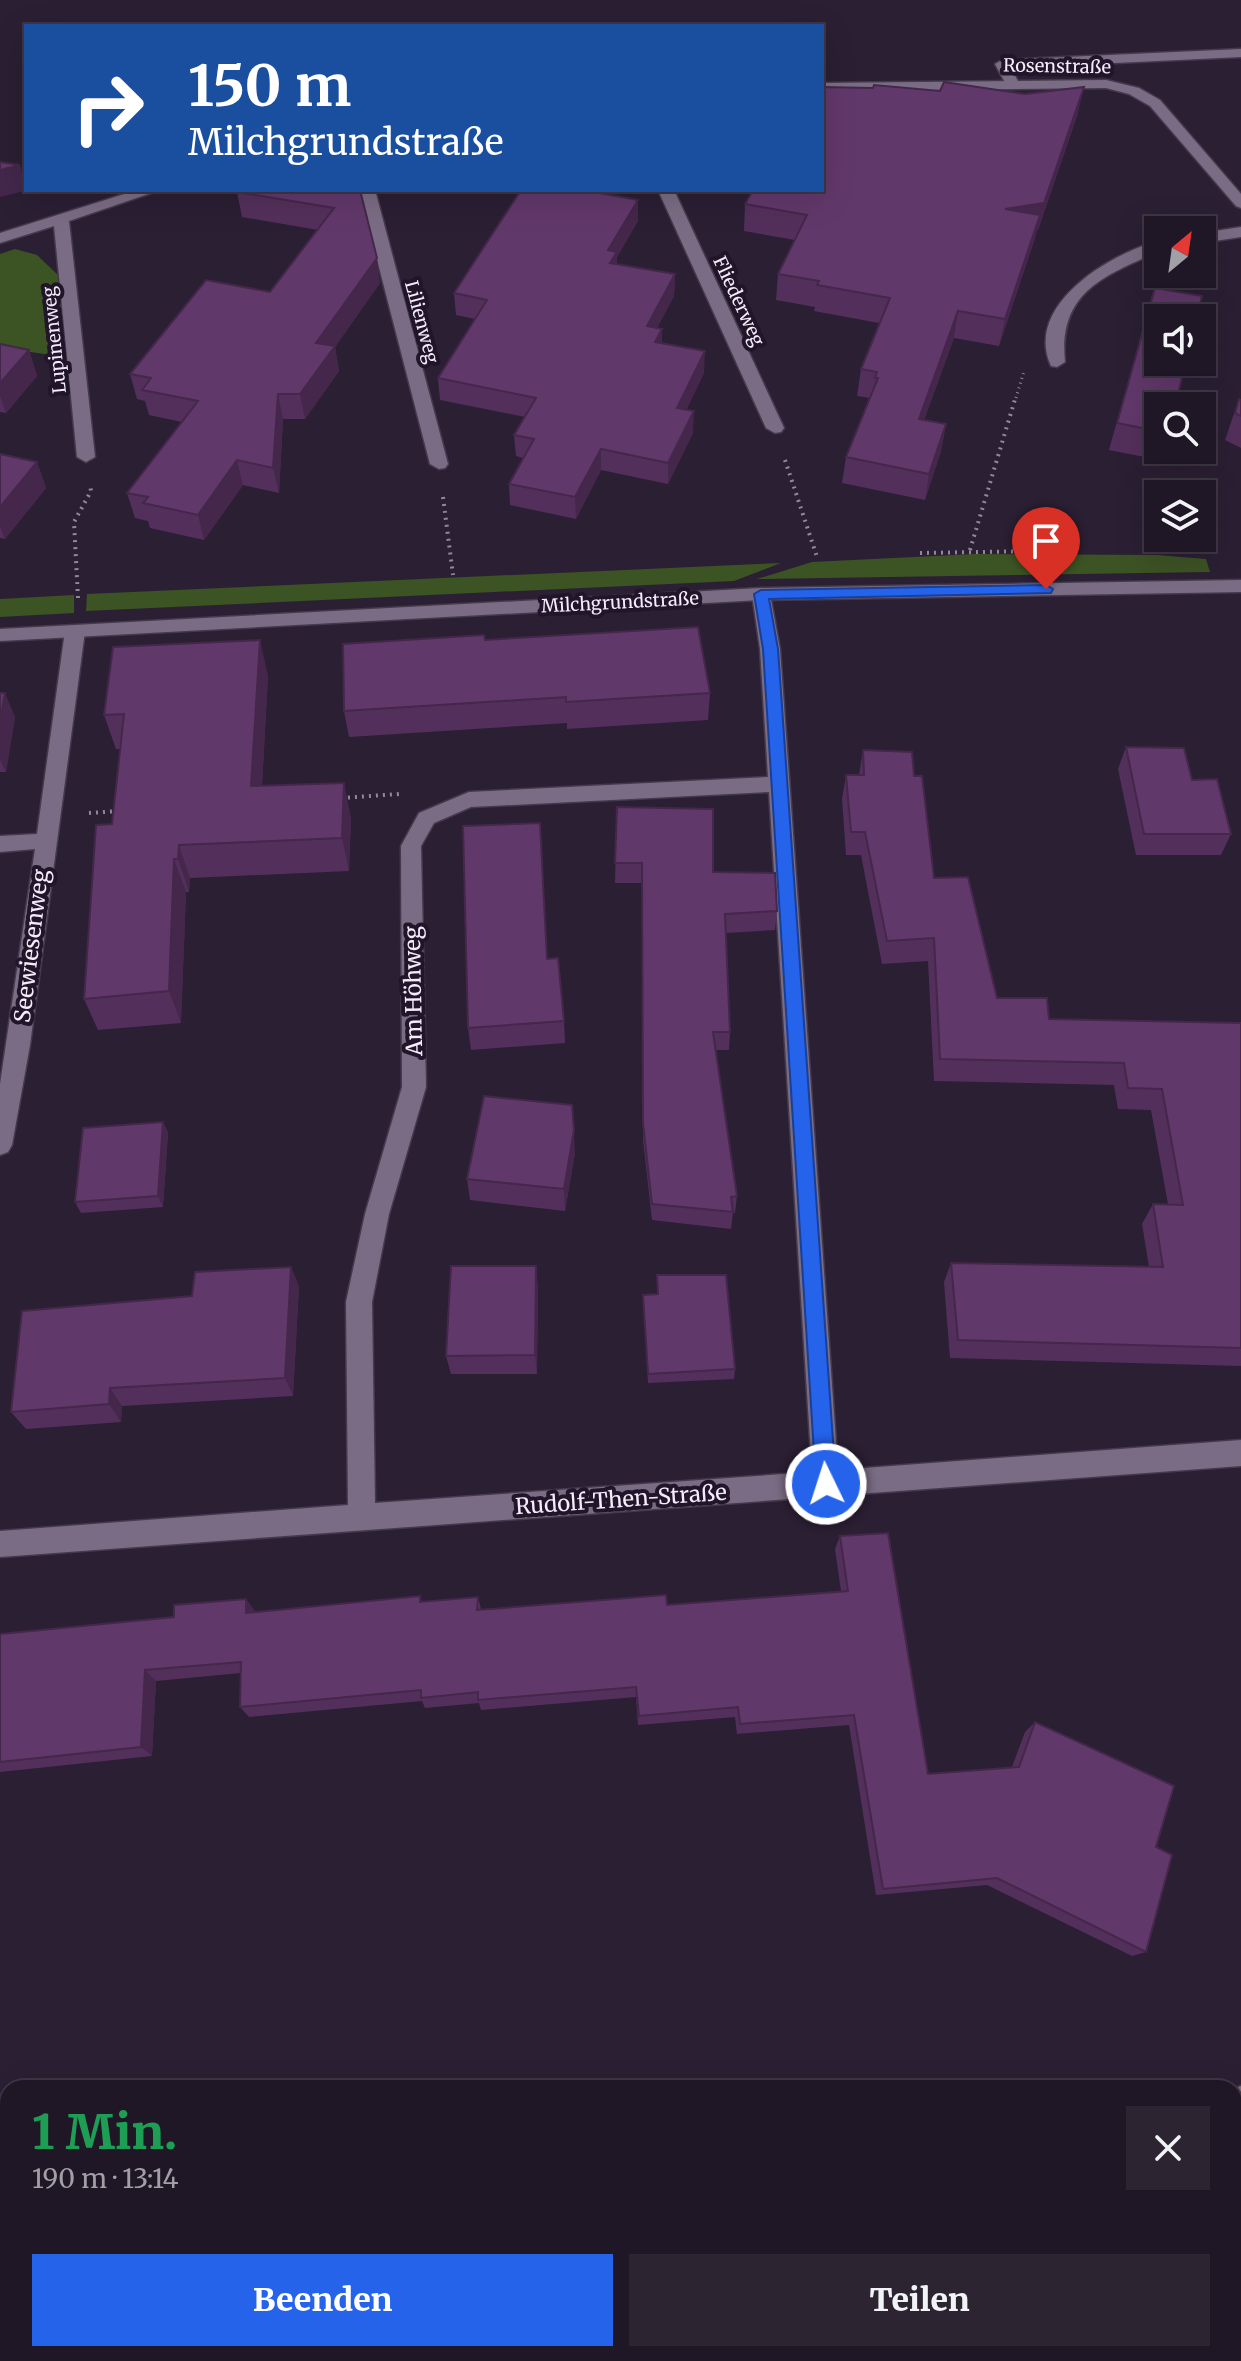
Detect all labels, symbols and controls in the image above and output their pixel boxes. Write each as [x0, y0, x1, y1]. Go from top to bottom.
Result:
text: 150 m [188, 51, 351, 121]
street label: Rosenstraße [1003, 54, 1111, 78]
icon: right [56, 56, 160, 160]
text: Milchgrundstraße [188, 120, 504, 165]
north arrow [1144, 216, 1216, 288]
map controls [1144, 216, 1216, 552]
street label: Fliederweg [708, 252, 770, 350]
street label: Lilienweg [400, 278, 444, 366]
street label: Lupinenweg [37, 285, 71, 395]
button: sound [1144, 304, 1216, 376]
button: search [1144, 392, 1216, 464]
button: layers [1144, 480, 1216, 552]
pin [1012, 507, 1080, 589]
icon: arrive [1024, 519, 1068, 563]
street label: Milchgrundstraße [541, 586, 699, 618]
street label: Seewiesenweg [8, 868, 54, 1024]
street label: Am Höhweg [398, 926, 428, 1057]
position arrow [784, 1442, 868, 1526]
street label: Rudolf-Then-Straße [514, 1478, 728, 1520]
text: 1 Min. [32, 2102, 177, 2162]
button: close [1126, 2106, 1210, 2190]
text: 190 m · 13:14 [32, 2162, 179, 2195]
button: Beenden [32, 2254, 613, 2346]
button: Teilen [629, 2254, 1210, 2346]

